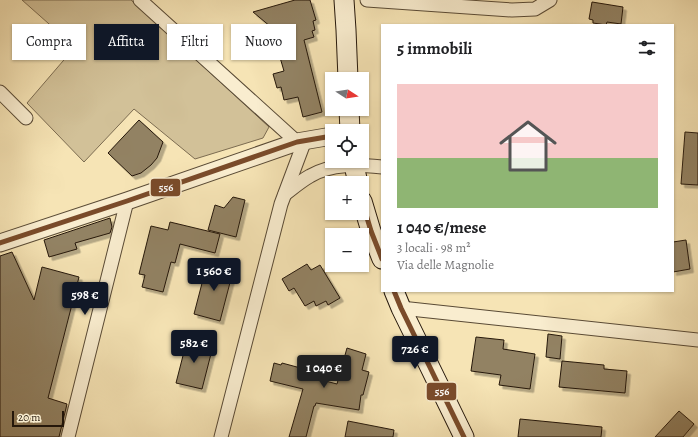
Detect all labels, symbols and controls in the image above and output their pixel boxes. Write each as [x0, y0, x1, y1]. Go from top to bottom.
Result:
chip: Compra [12, 24, 86, 60]
chip: Affitta [94, 24, 159, 60]
chip: Filtri [167, 24, 223, 60]
chip: Nuovo [231, 24, 296, 60]
text: 5 immobili [397, 37, 473, 60]
icon: filters [636, 37, 658, 59]
north arrow [325, 72, 369, 116]
map controls [325, 72, 369, 272]
icon: home [492, 110, 564, 182]
button: locate [325, 124, 369, 168]
button: + [325, 176, 369, 220]
line badge: 556 [150, 178, 181, 197]
text: 556 [159, 180, 173, 195]
text: 1 040 €/mese [397, 216, 486, 239]
button: − [325, 228, 369, 272]
text: 3 locali · 98 m² [397, 239, 471, 256]
text: Via delle Magnolie [397, 256, 494, 273]
pin: 1 560 € [177, 258, 251, 292]
text: 1 560 € [197, 262, 231, 279]
pin: 598 € [57, 282, 113, 316]
text: 598 € [71, 286, 99, 303]
pin: 582 € [166, 330, 222, 364]
text: 582 € [180, 334, 208, 351]
pin: 726 € [387, 336, 443, 370]
text: 726 € [401, 340, 429, 357]
pin: 1 040 € [287, 355, 361, 389]
text: 1 040 € [306, 359, 342, 376]
line badge: 556 [426, 382, 457, 401]
text: 556 [435, 384, 449, 399]
scale bar [12, 409, 64, 428]
text: 20 m [18, 410, 40, 425]

